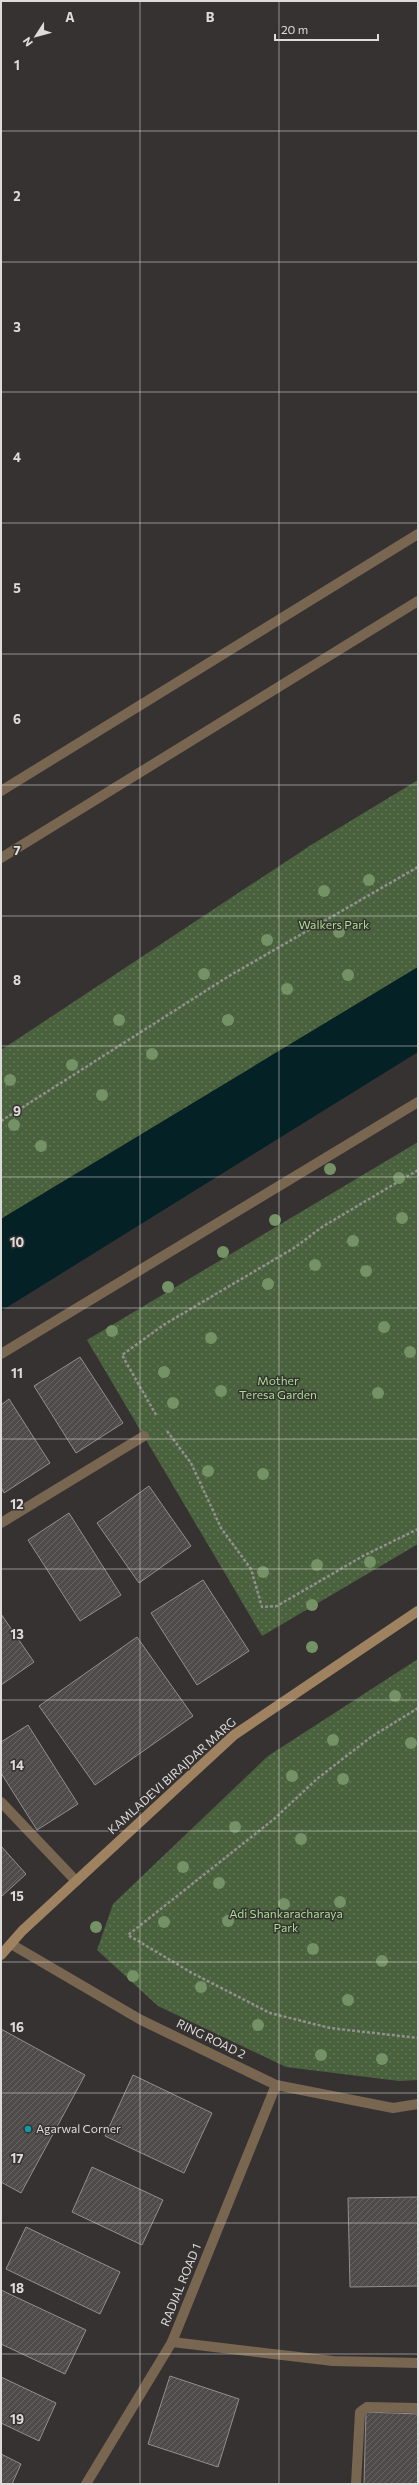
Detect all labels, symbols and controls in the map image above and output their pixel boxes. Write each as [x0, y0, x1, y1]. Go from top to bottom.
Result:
text: A [65, 9, 75, 25]
text: B [206, 9, 215, 25]
north arrow [16, 16, 56, 56]
scale bar [275, 16, 378, 42]
text: 20 m [281, 22, 308, 36]
text: N [20, 35, 35, 49]
text: 1 [14, 57, 20, 73]
text: 2 [13, 188, 21, 204]
text: 3 [13, 319, 21, 335]
text: 4 [13, 449, 21, 465]
text: 5 [13, 580, 21, 596]
text: 6 [13, 711, 21, 727]
text: 7 [13, 842, 21, 858]
park label: Walkers Park [299, 917, 370, 931]
text: 8 [13, 972, 21, 988]
text: 9 [13, 1103, 21, 1119]
text: 10 [10, 1234, 25, 1250]
text: 11 [11, 1365, 23, 1381]
park label: Mother Teresa Garden [239, 1373, 317, 1401]
text: 12 [10, 1496, 24, 1512]
text: 13 [10, 1626, 24, 1642]
street label: KAMLADEVI BIRAJDAR MARG [104, 1714, 239, 1837]
text: 14 [10, 1757, 24, 1773]
text: 15 [10, 1888, 24, 1904]
park label: Adi Shankaracharaya Park [229, 1906, 343, 1934]
street label: RING ROAD 2 [175, 2015, 248, 2061]
text: 16 [10, 2019, 24, 2035]
place label: Agarwal Corner [36, 2121, 121, 2135]
marker: Agarwal Corner [23, 2124, 33, 2134]
text: 17 [10, 2150, 24, 2166]
street label: RADIAL ROAD 1 [157, 2241, 203, 2328]
text: 18 [10, 2280, 24, 2296]
text: 19 [10, 2411, 24, 2427]

